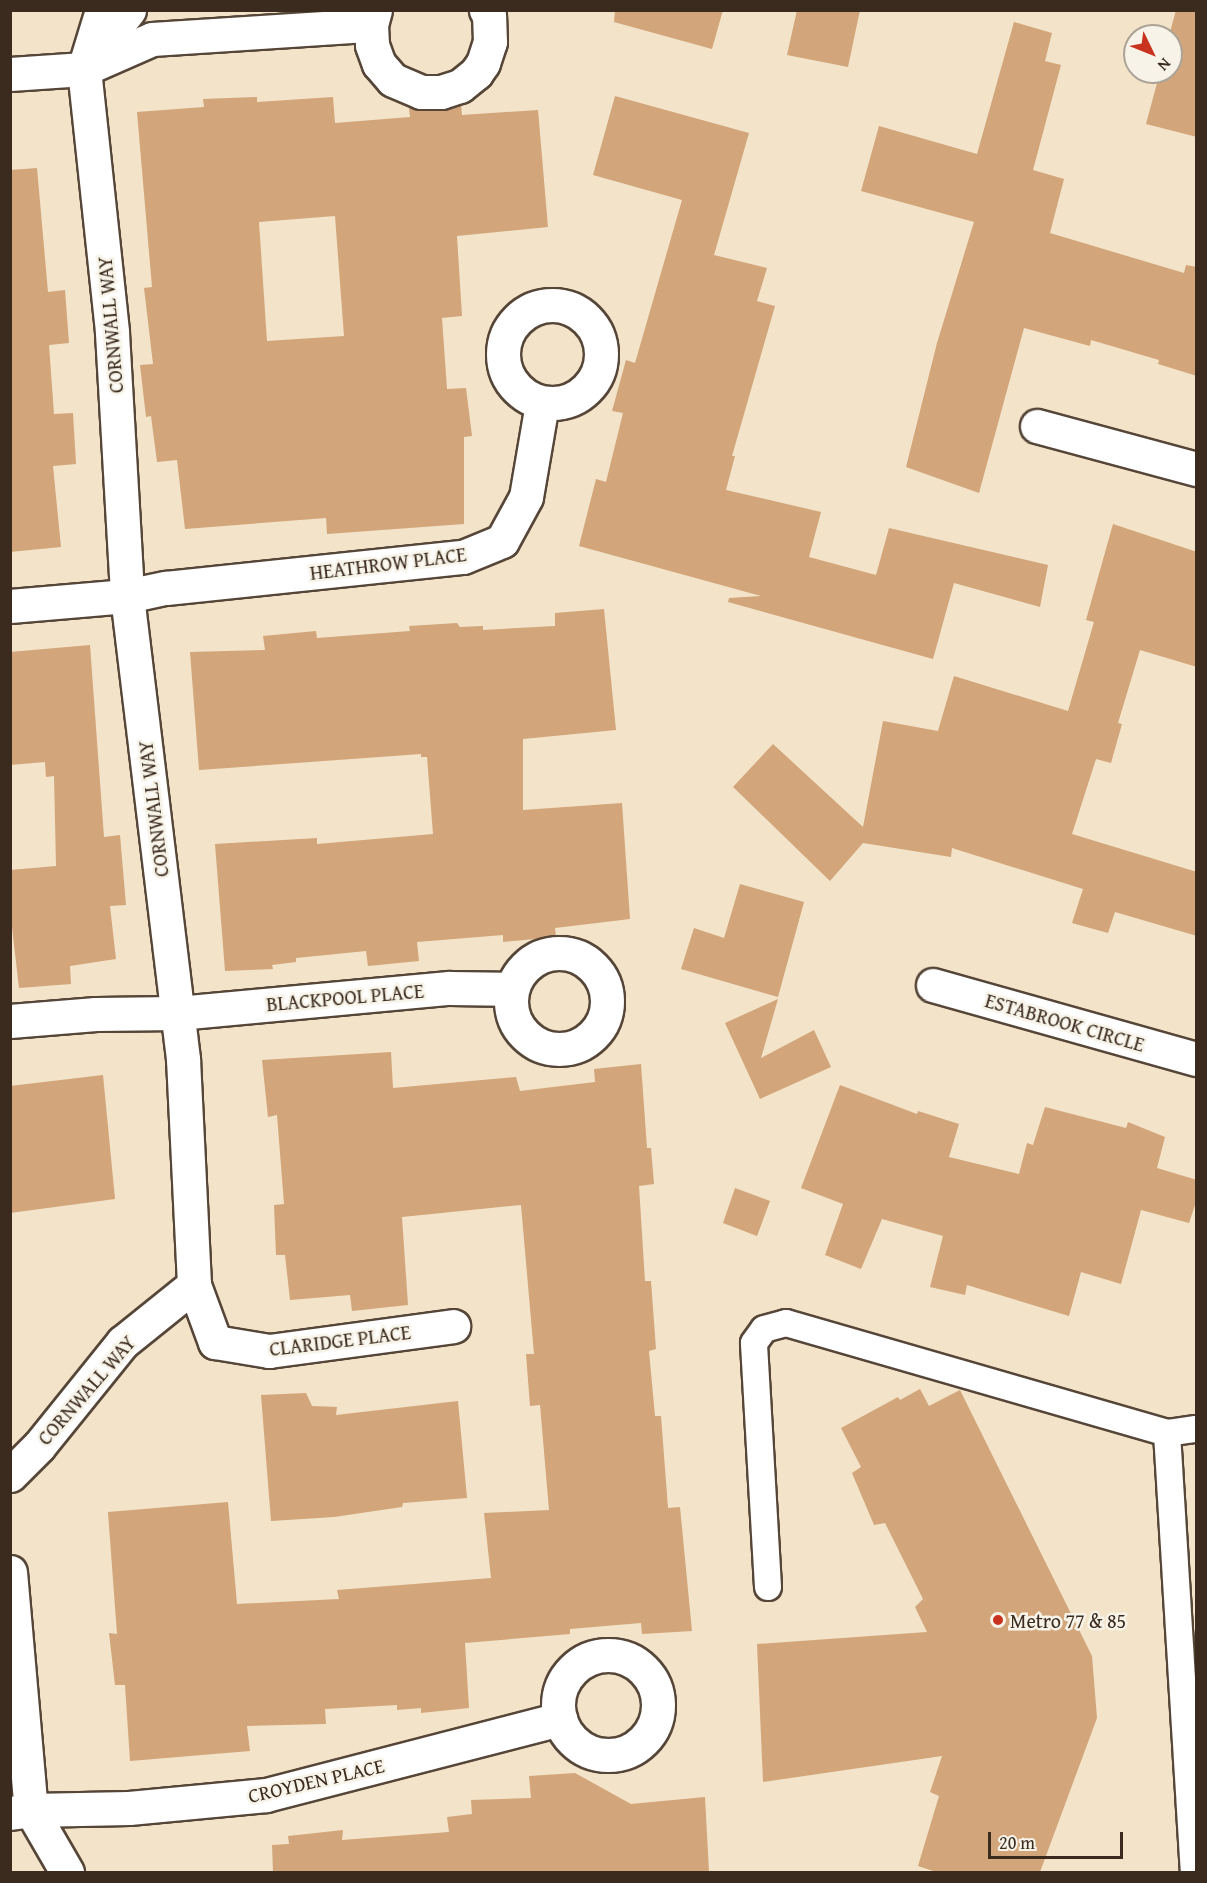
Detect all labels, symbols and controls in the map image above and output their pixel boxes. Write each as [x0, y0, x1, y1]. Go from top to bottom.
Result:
north arrow [1123, 24, 1183, 84]
text: N [1152, 53, 1177, 77]
street label: CORNWALL WAY [92, 256, 128, 394]
street label: HEATHROW PLACE [308, 541, 468, 585]
street label: CORNWALL WAY [133, 740, 173, 878]
street label: BLACKPOOL PLACE [265, 978, 425, 1016]
street label: ESTABROOK CIRCLE [983, 988, 1147, 1056]
street label: CLARIDGE PLACE [268, 1319, 412, 1361]
street label: CORNWALL WAY [32, 1330, 140, 1450]
place label: Metro 77 & 85 [1010, 1608, 1126, 1632]
marker: Metro 77 & 85 [991, 1613, 1005, 1627]
street label: CROYDEN PLACE [246, 1753, 386, 1807]
scale bar [991, 1820, 1126, 1858]
text: 20 m [999, 1829, 1035, 1856]

